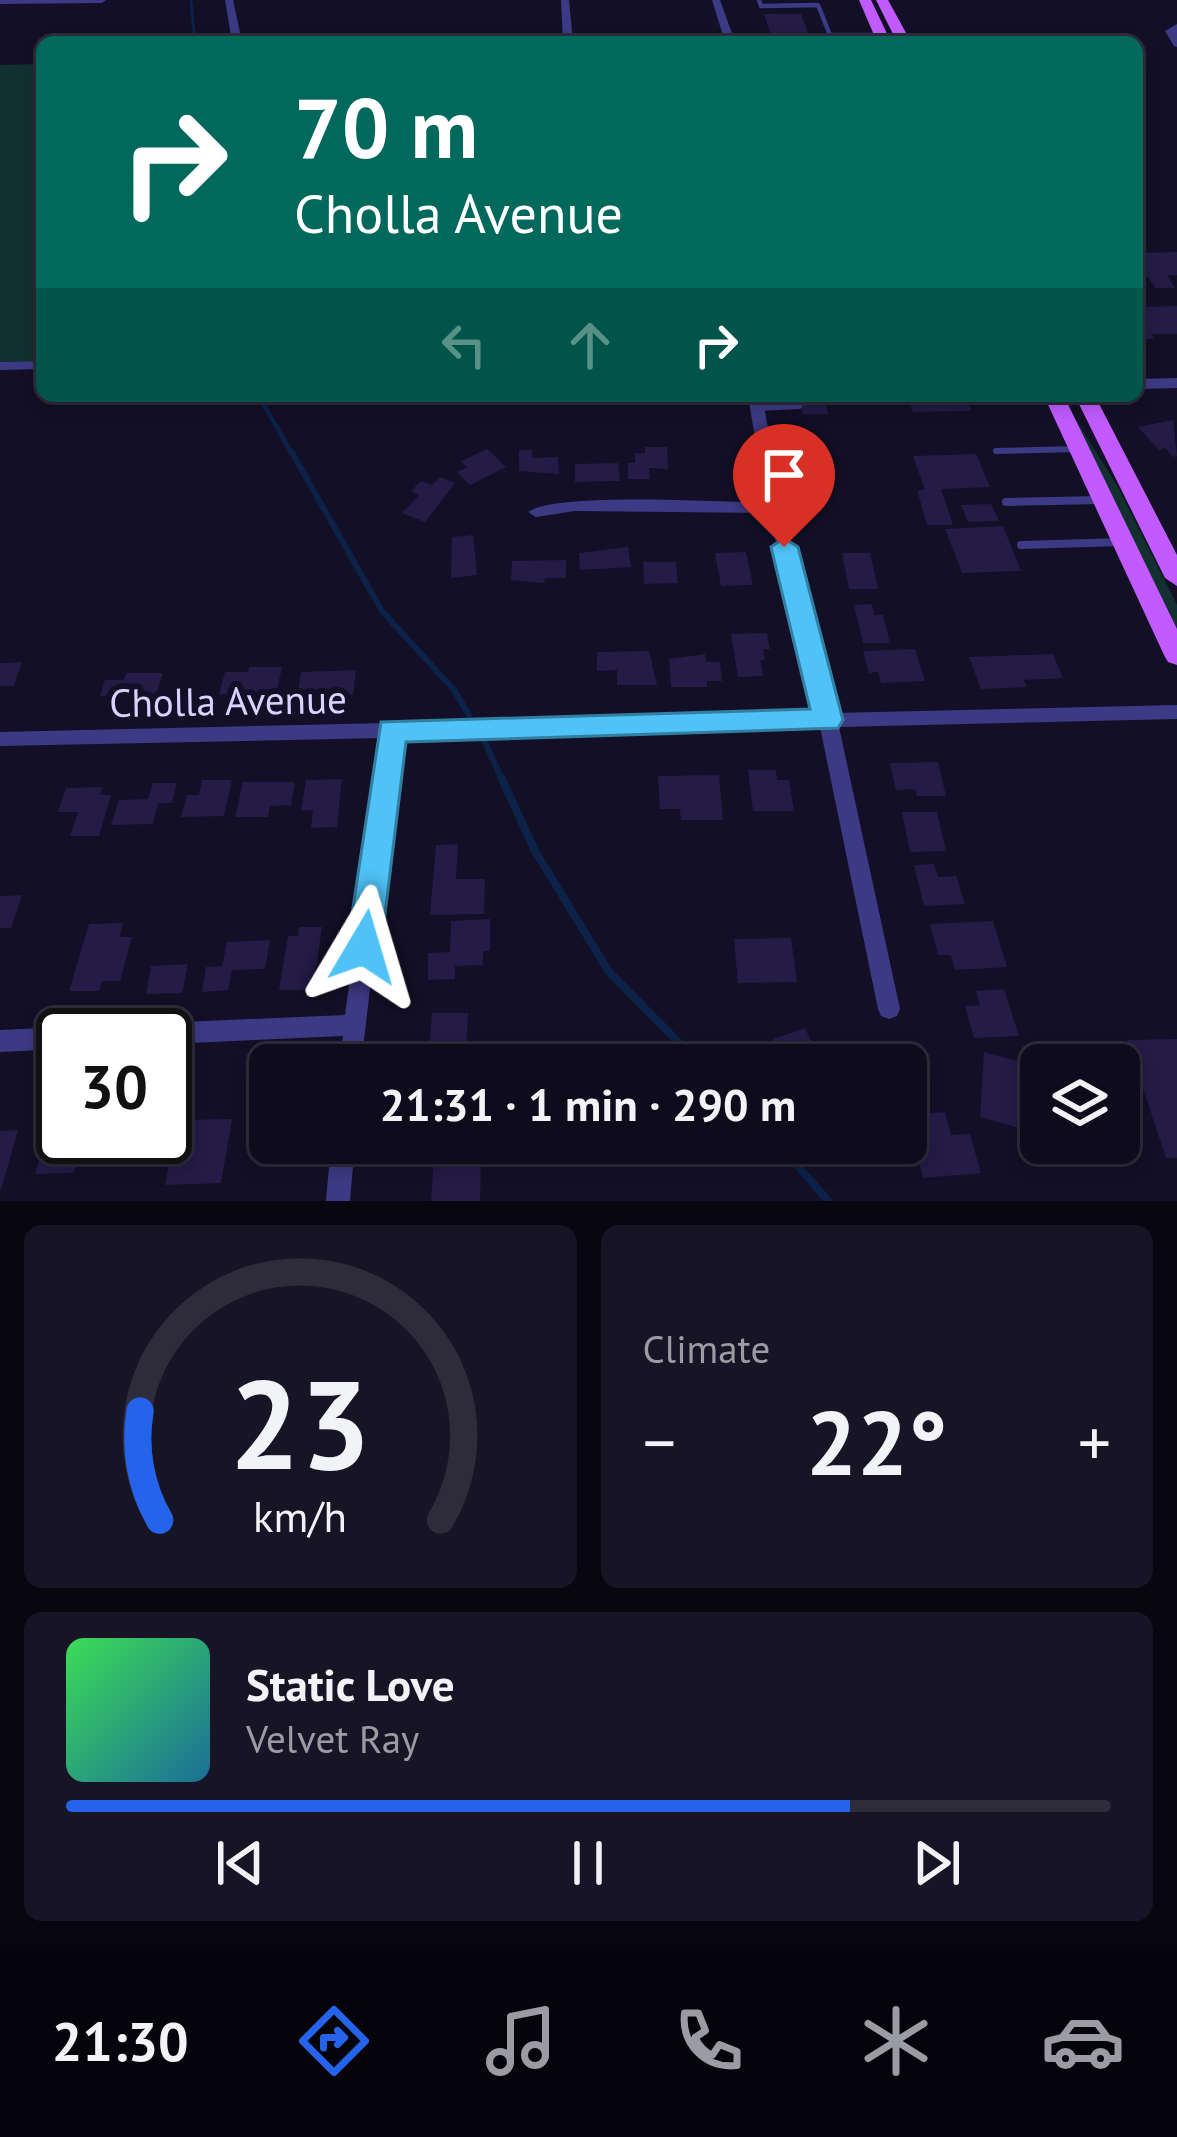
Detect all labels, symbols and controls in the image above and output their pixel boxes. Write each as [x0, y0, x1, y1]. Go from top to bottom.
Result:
text: 70 m [294, 72, 478, 181]
icon: right [96, 84, 252, 240]
text: Cholla Avenue [294, 178, 623, 248]
icon: left [431, 312, 497, 378]
icon: ahead [557, 312, 623, 378]
icon: right [683, 312, 749, 378]
pin [733, 424, 835, 547]
icon: arrive [751, 442, 817, 508]
street label: Cholla Avenue [109, 673, 347, 728]
position arrow [301, 884, 427, 1010]
speed limit sign: 30 [36, 1008, 192, 1164]
map controls [1020, 1044, 1140, 1164]
button: layers [1020, 1044, 1140, 1164]
text: 21:31 · 1 min · 290 m [380, 1075, 796, 1133]
text: Climate [643, 1323, 770, 1374]
text: 23 [229, 1342, 371, 1503]
text: 22° [806, 1383, 947, 1500]
text: − [643, 1399, 676, 1484]
text: + [1078, 1399, 1111, 1484]
text: km/h [253, 1487, 347, 1543]
text: Static Love [246, 1655, 455, 1713]
text: Velvet Ray [246, 1713, 419, 1764]
icon: previous [207, 1830, 273, 1896]
icon: pause [555, 1830, 621, 1896]
icon: next [904, 1830, 970, 1896]
icon: directions [292, 1999, 376, 2083]
icon: music [479, 1999, 563, 2083]
icon: phone [667, 1999, 751, 2083]
icon: climate [854, 1999, 938, 2083]
icon: car [1041, 1999, 1125, 2083]
text: 21:30 [52, 2006, 189, 2076]

